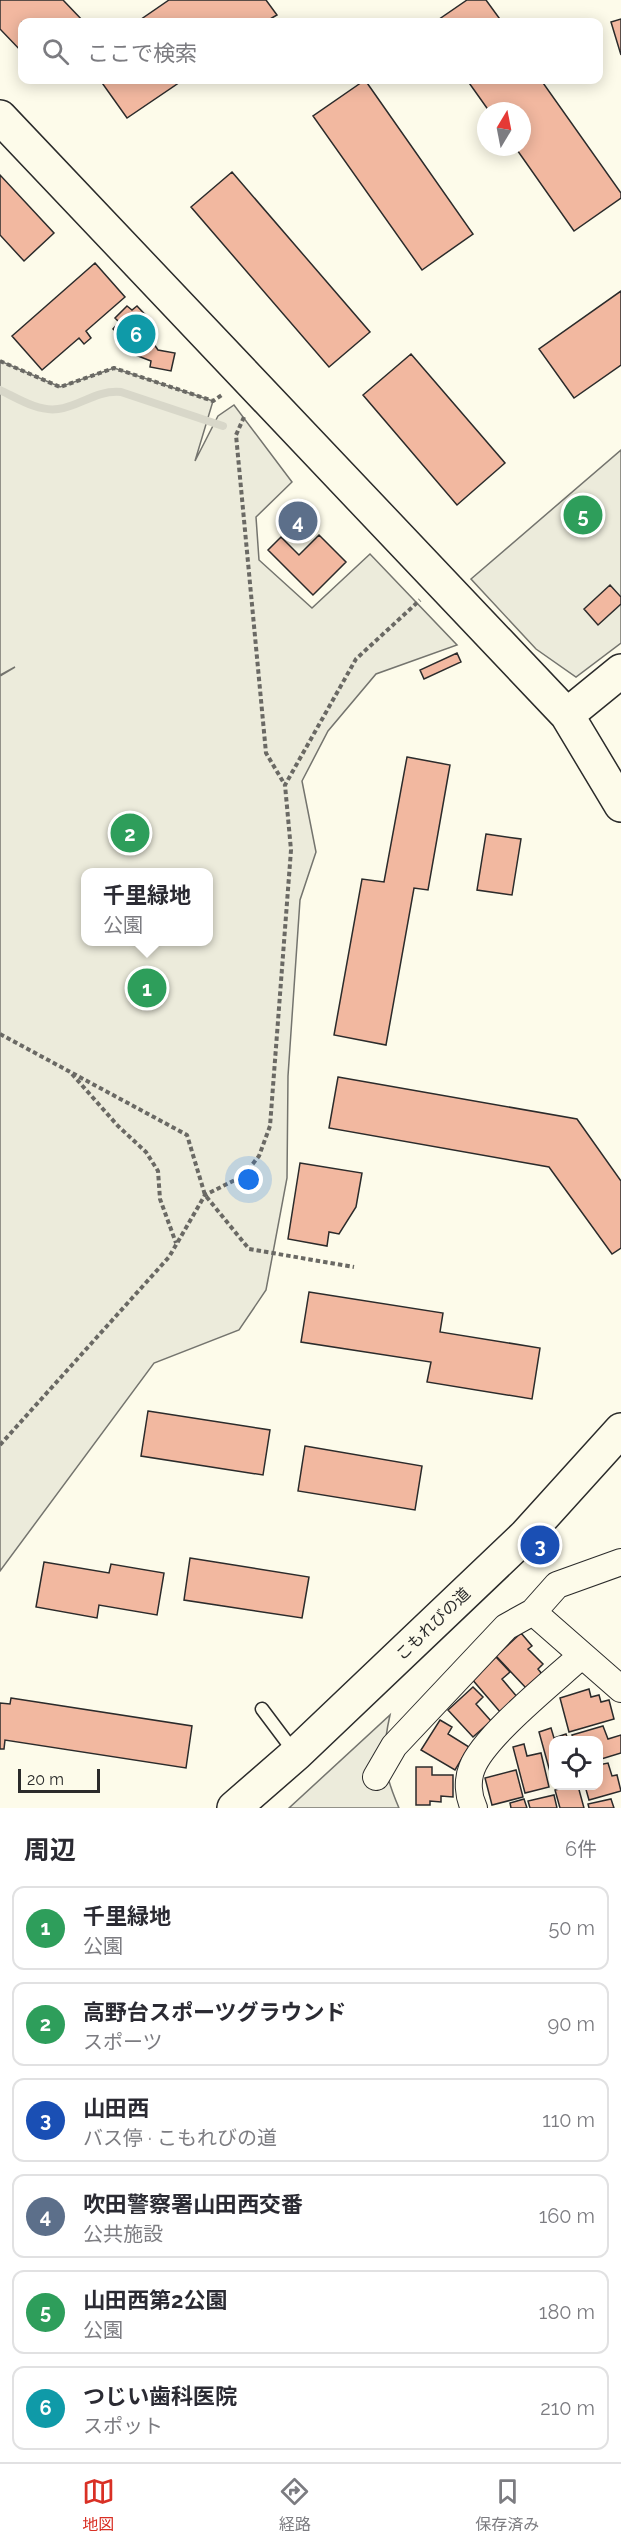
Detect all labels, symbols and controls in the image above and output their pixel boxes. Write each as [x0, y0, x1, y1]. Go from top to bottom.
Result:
search box [18, 18, 603, 84]
icon: search [39, 35, 72, 68]
text: ここで検索 [87, 40, 197, 66]
north arrow [477, 102, 531, 156]
pin: 6 [116, 312, 156, 356]
pin: 5 [564, 492, 602, 538]
pin: 4 [278, 498, 318, 544]
pin: 2 [110, 810, 150, 856]
popup [81, 868, 213, 946]
text: 千里緑地 [103, 882, 191, 908]
text: 公園 [103, 913, 143, 937]
pin: 1 [128, 966, 166, 1010]
your location [234, 1165, 263, 1194]
pin: 3 [520, 1522, 560, 1568]
street label: こもれびの道 [392, 1584, 474, 1664]
map controls [549, 1736, 603, 1790]
button: locate [549, 1736, 603, 1790]
scale bar [18, 1766, 100, 1794]
text: 20 m [27, 1770, 64, 1789]
text: 周辺 [24, 1835, 76, 1865]
text: 6件 [565, 1837, 597, 1861]
text: 千里緑地 [83, 1903, 171, 1929]
text: 1 [41, 1916, 50, 1940]
text: 50 m [548, 1916, 595, 1940]
text: 公園 [83, 1934, 123, 1958]
text: 高野台スポーツグラウンド [83, 1999, 347, 2025]
text: 2 [40, 2012, 51, 2036]
text: 90 m [548, 2012, 595, 2036]
text: スポーツ [83, 2030, 163, 2054]
text: 山田西 [83, 2095, 149, 2121]
text: 3 [40, 2108, 51, 2132]
text: 110 m [542, 2108, 595, 2132]
text: バス停 · こもれびの道 [83, 2126, 277, 2150]
text: 吹田警察署山田西交番 [83, 2191, 303, 2217]
text: 4 [40, 2204, 51, 2228]
text: 160 m [539, 2204, 595, 2228]
text: 公共施設 [83, 2222, 163, 2246]
text: 山田西第2公園 [83, 2287, 227, 2313]
text: 5 [40, 2300, 51, 2324]
text: 180 m [539, 2300, 595, 2324]
text: 公園 [83, 2318, 123, 2342]
text: つじい歯科医院 [83, 2383, 237, 2409]
text: 6 [39, 2396, 52, 2420]
text: 210 m [540, 2396, 595, 2420]
text: スポット [83, 2414, 163, 2438]
tab: 地図 [82, 2475, 115, 2535]
tab: 経路 [278, 2475, 311, 2535]
tab: 保存済み [475, 2475, 539, 2535]

